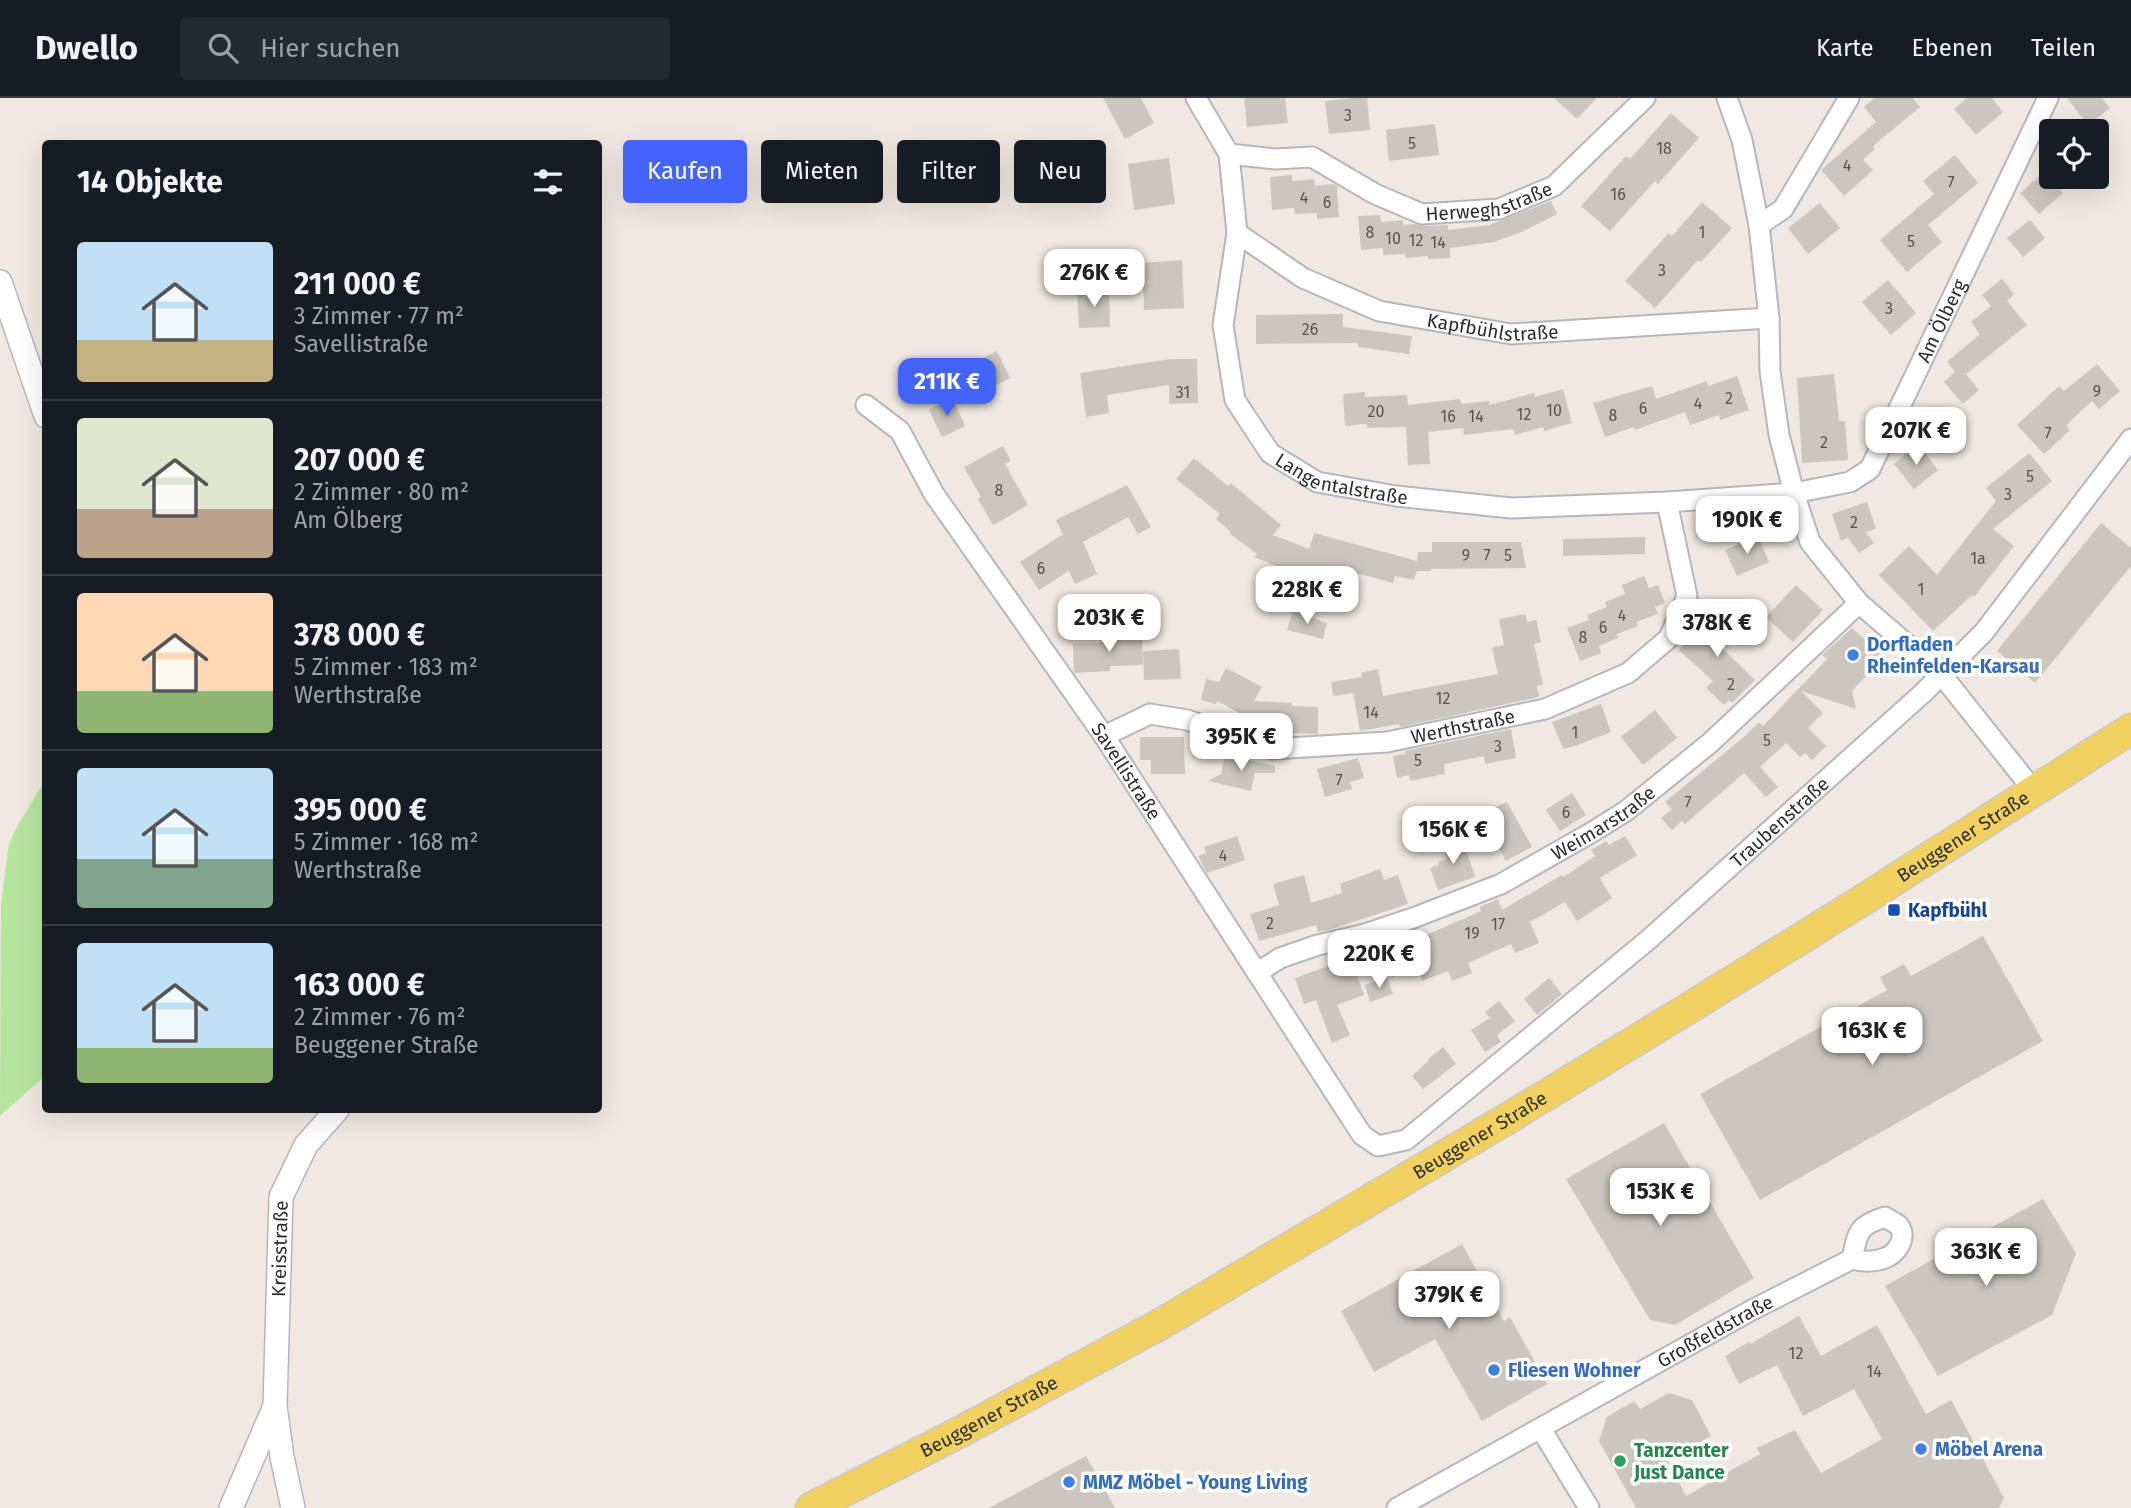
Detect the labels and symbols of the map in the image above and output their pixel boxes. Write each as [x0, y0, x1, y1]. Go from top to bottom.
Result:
house number: 3 [1344, 106, 1352, 125]
house number: 5 [1408, 134, 1416, 153]
house number: 18 [1656, 139, 1672, 158]
house number: 4 [1843, 156, 1852, 175]
house number: 7 [1947, 173, 1955, 192]
street label: Herweghstraße [1425, 177, 1555, 225]
house number: 16 [1610, 185, 1626, 204]
house number: 4 [1300, 188, 1309, 207]
house number: 6 [1323, 193, 1331, 212]
house number: 8 [1366, 223, 1375, 242]
house number: 1 [1699, 223, 1705, 242]
house number: 10 [1385, 229, 1401, 248]
house number: 12 [1409, 231, 1423, 250]
house number: 5 [1907, 232, 1915, 251]
house number: 14 [1430, 233, 1446, 252]
pin: 276K € [1037, 250, 1151, 309]
house number: 3 [1658, 261, 1666, 280]
street label: Am Ölberg [1911, 275, 1971, 366]
house number: 3 [1885, 299, 1893, 318]
street label: Kapfbühlstraße [1425, 308, 1559, 346]
house number: 26 [1302, 320, 1318, 339]
pin: 211K € [890, 358, 1004, 418]
house number: 9 [2093, 382, 2101, 401]
house number: 31 [1176, 383, 1190, 402]
house number: 2 [1725, 389, 1733, 408]
house number: 4 [1694, 394, 1703, 413]
house number: 6 [1639, 399, 1647, 418]
house number: 10 [1546, 401, 1562, 420]
house number: 20 [1368, 402, 1384, 421]
house number: 12 [1517, 405, 1531, 424]
house number: 8 [1609, 406, 1618, 425]
house number: 16 [1440, 407, 1456, 426]
house number: 14 [1468, 407, 1484, 426]
pin: 207K € [1859, 408, 1973, 467]
house number: 7 [2044, 424, 2052, 443]
house number: 2 [1820, 433, 1828, 452]
street label: Langentalstraße [1271, 448, 1409, 509]
house number: 5 [2026, 467, 2034, 486]
house number: 8 [995, 481, 1004, 500]
house number: 3 [2004, 485, 2012, 504]
pin: 190K € [1690, 496, 1804, 556]
house number: 2 [1850, 513, 1858, 532]
house number: 9 [1462, 546, 1470, 565]
house number: 7 [1483, 546, 1491, 565]
house number: 5 [1504, 546, 1512, 565]
house number: 1a [1970, 549, 1986, 568]
house number: 6 [1037, 559, 1045, 578]
pin: 228K € [1250, 566, 1364, 626]
house number: 1 [1918, 580, 1924, 599]
pin: 203K € [1052, 594, 1166, 654]
pin: 378K € [1660, 600, 1774, 659]
house number: 4 [1618, 606, 1627, 625]
house number: 6 [1599, 618, 1607, 637]
house number: 8 [1579, 628, 1588, 647]
place label: Dorfladen Rheinfelden-Karsau [1867, 633, 2040, 678]
marker: Dorfladen Rheinfelden-Karsau [1845, 647, 1861, 663]
house number: 2 [1727, 675, 1735, 694]
house number: 12 [1436, 689, 1450, 708]
house number: 14 [1363, 703, 1379, 722]
street label: Werthstraße [1409, 704, 1517, 748]
pin: 395K € [1184, 714, 1298, 773]
street label: Savellistraße [1087, 718, 1167, 824]
house number: 1 [1572, 723, 1578, 742]
house number: 5 [1763, 731, 1771, 750]
house number: 3 [1494, 737, 1502, 756]
house number: 5 [1414, 751, 1422, 770]
house number: 7 [1335, 771, 1343, 790]
street label: Traubenstraße [1725, 772, 1833, 872]
street label: Weimarstraße [1547, 781, 1660, 865]
street label: Beuggener Straße [1892, 786, 2033, 887]
house number: 7 [1684, 793, 1692, 812]
house number: 6 [1562, 803, 1570, 822]
pin: 156K € [1396, 806, 1510, 866]
house number: 4 [1219, 846, 1228, 865]
place label: Kapfbühl [1908, 899, 1988, 922]
marker: Kapfbühl [1886, 902, 1902, 918]
house number: 2 [1266, 914, 1274, 933]
house number: 17 [1491, 915, 1505, 934]
house number: 19 [1464, 924, 1480, 943]
pin: 220K € [1322, 930, 1436, 990]
pin: 163K € [1815, 1007, 1929, 1067]
street label: Beuggener Straße [1408, 1086, 1551, 1184]
pin: 153K € [1603, 1168, 1717, 1228]
street label: Kreisstraße [267, 1200, 292, 1297]
pin: 363K € [1929, 1228, 2043, 1288]
pin: 379K € [1392, 1272, 1506, 1331]
street label: Großfeldstraße [1653, 1290, 1777, 1372]
house number: 12 [1789, 1344, 1803, 1363]
place label: Fliesen Wohner [1508, 1359, 1641, 1382]
marker: Fliesen Wohner [1486, 1362, 1502, 1378]
house number: 14 [1866, 1362, 1882, 1381]
street label: Beuggener Straße [916, 1370, 1061, 1462]
place label: Möbel Arena [1935, 1438, 2043, 1461]
place label: Tanzcenter Just Dance [1633, 1439, 1729, 1484]
marker: Möbel Arena [1913, 1441, 1929, 1457]
marker: Tanzcenter Just Dance [1612, 1453, 1628, 1469]
place label: MMZ Möbel - Young Living [1083, 1471, 1308, 1494]
marker: MMZ Möbel - Young Living [1061, 1474, 1077, 1490]

